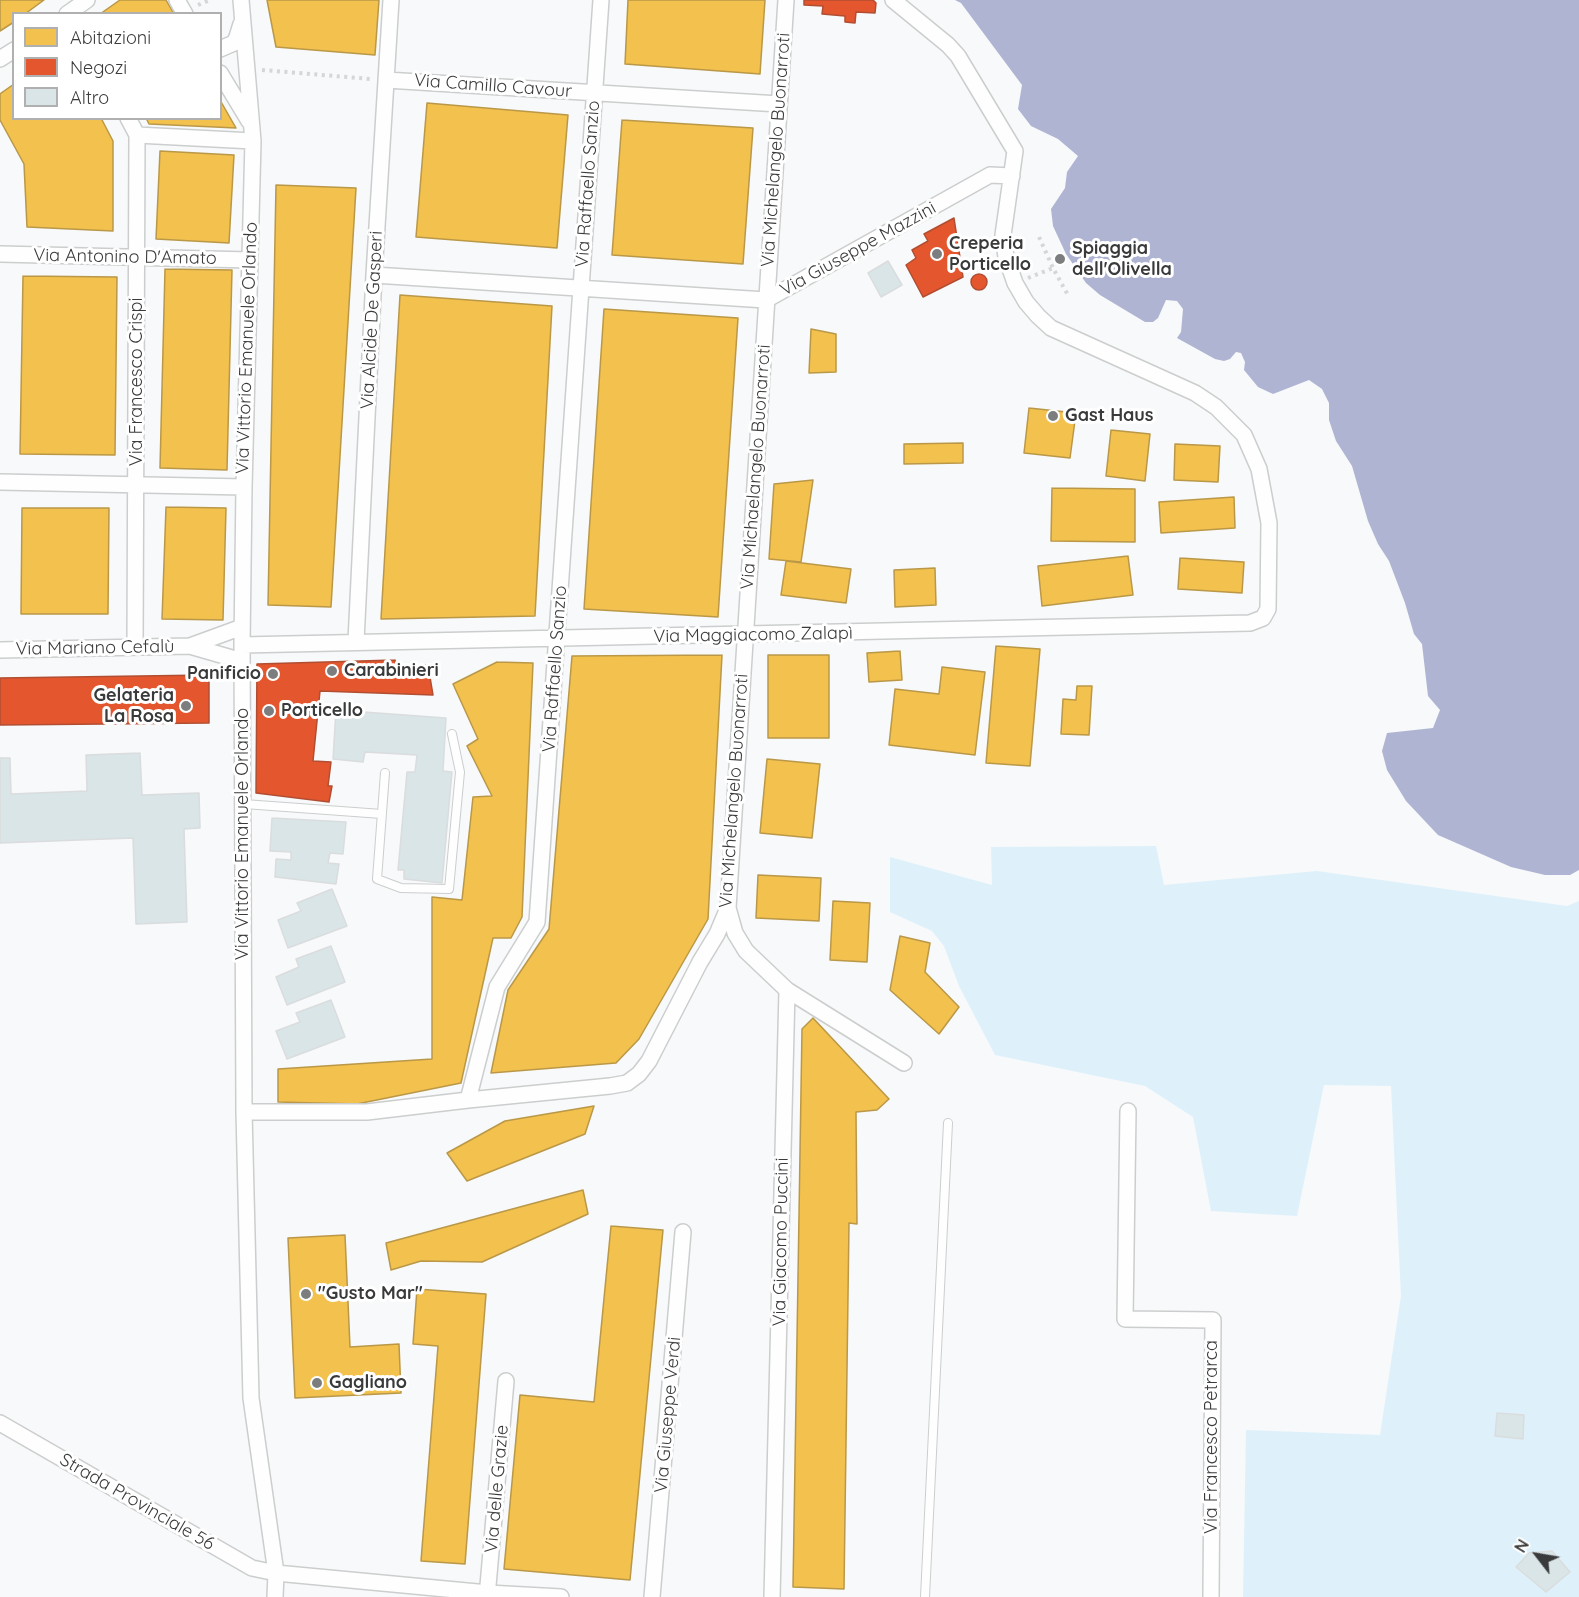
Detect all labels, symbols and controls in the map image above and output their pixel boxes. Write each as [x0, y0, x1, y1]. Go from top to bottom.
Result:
legend [12, 12, 222, 120]
text: Abitazioni [70, 26, 151, 49]
street label: Via Michelangelo Buonarroti [757, 32, 795, 268]
text: Negozi [70, 56, 127, 79]
street label: Via Camillo Cavour [413, 70, 573, 102]
text: Altro [70, 86, 109, 109]
street label: Via Raffaello Sanzio [571, 100, 605, 268]
street label: Via Giuseppe Mazzini [776, 197, 940, 301]
street label: Via Vittorio Emanuele Orlando [232, 222, 262, 474]
street label: Via Alcide De Gasperi [357, 230, 387, 410]
place label: Creperia Porticello [949, 233, 1031, 276]
place label: Spiaggia dell'Olivella [1072, 238, 1172, 280]
street label: Via Antonino D'Amato [33, 245, 217, 269]
marker: Creperia Porticello [930, 247, 944, 261]
marker: Spiaggia dell'Olivella [1053, 252, 1067, 266]
street label: Via Francesco Crispi [126, 298, 148, 466]
street label: Via Michaelangelo Buonarroti [737, 344, 775, 590]
place label: Gast Haus [1065, 405, 1153, 427]
marker: Gast Haus [1046, 409, 1060, 423]
street label: Via Raffaello Sanzio [538, 585, 572, 753]
street label: Via Maggiacomo Zalapì [653, 622, 853, 648]
street label: Via Mariano Cefalù [15, 636, 175, 660]
place label: Carabinieri [344, 660, 439, 682]
place label: Panificio [187, 663, 261, 685]
marker: Carabinieri [325, 664, 339, 678]
marker: Panificio [266, 667, 280, 681]
street label: Via Michelangelo Buonarroti [715, 673, 753, 909]
place label: Gelateria La Rosa [93, 685, 174, 728]
marker: Gelateria La Rosa [179, 699, 193, 713]
place label: Porticello [281, 700, 363, 722]
marker: Porticello [262, 704, 276, 718]
street label: Via Vittorio Emanuele Orlando [232, 708, 254, 960]
street label: Via Giacomo Puccini [769, 1157, 793, 1327]
place label: "Gusto Mar" [318, 1283, 423, 1305]
marker: "Gusto Mar" [299, 1287, 313, 1301]
street label: Via Giuseppe Verdi [650, 1336, 686, 1494]
street label: Via Francesco Petrarca [1201, 1340, 1223, 1534]
place label: Gagliano [329, 1372, 407, 1394]
marker: Gagliano [310, 1376, 324, 1390]
street label: Via delle Grazie [481, 1424, 513, 1554]
street label: Strada Provinciale 56 [56, 1449, 218, 1555]
north arrow [1507, 1525, 1567, 1585]
text: N [1510, 1536, 1533, 1556]

